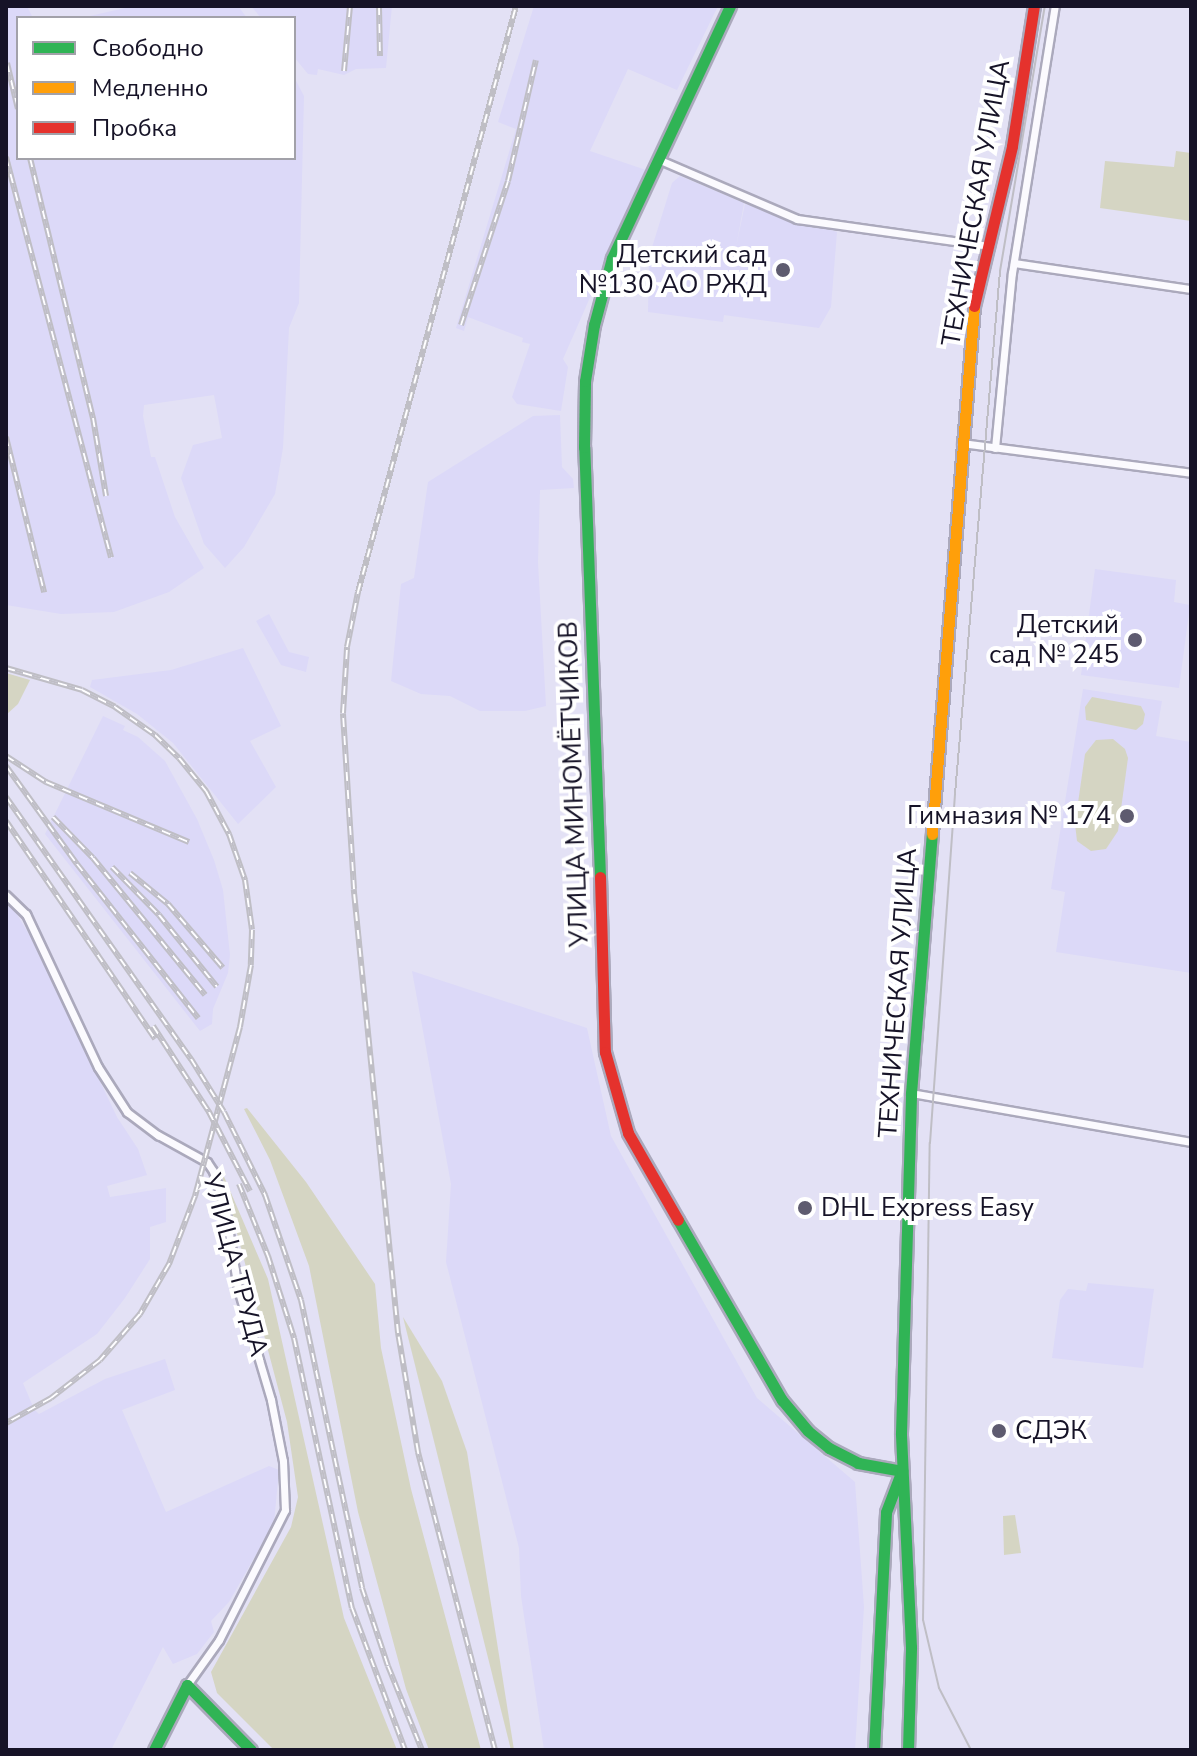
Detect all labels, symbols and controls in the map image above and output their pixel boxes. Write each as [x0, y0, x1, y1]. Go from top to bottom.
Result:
legend [16, 16, 296, 160]
text: Свободно [92, 32, 204, 64]
street label: ТЕХНИЧЕСКАЯ УЛИЦА [935, 57, 1017, 349]
text: Медленно [92, 72, 208, 104]
text: Пробка [92, 112, 177, 144]
place label: Детский сад №130 АО РЖД [579, 239, 767, 300]
marker: Детский сад №130 АО РЖД [774, 261, 792, 279]
place label: Детский сад № 245 [989, 609, 1119, 670]
street label: УЛИЦА МИНОМЁТЧИКОВ [553, 620, 595, 948]
marker: Детский сад № 245 [1126, 631, 1144, 649]
place label: Гимназия № 174 [907, 800, 1111, 832]
marker: Гимназия № 174 [1118, 807, 1136, 825]
street label: ТЕХНИЧЕСКАЯ УЛИЦА [872, 847, 924, 1139]
street label: УЛИЦА ТРУДА [196, 1170, 274, 1360]
place label: DHL Express Easy [821, 1192, 1034, 1224]
marker: DHL Express Easy [796, 1199, 814, 1217]
place label: СДЭК [1015, 1415, 1087, 1447]
marker: СДЭК [990, 1422, 1008, 1440]

